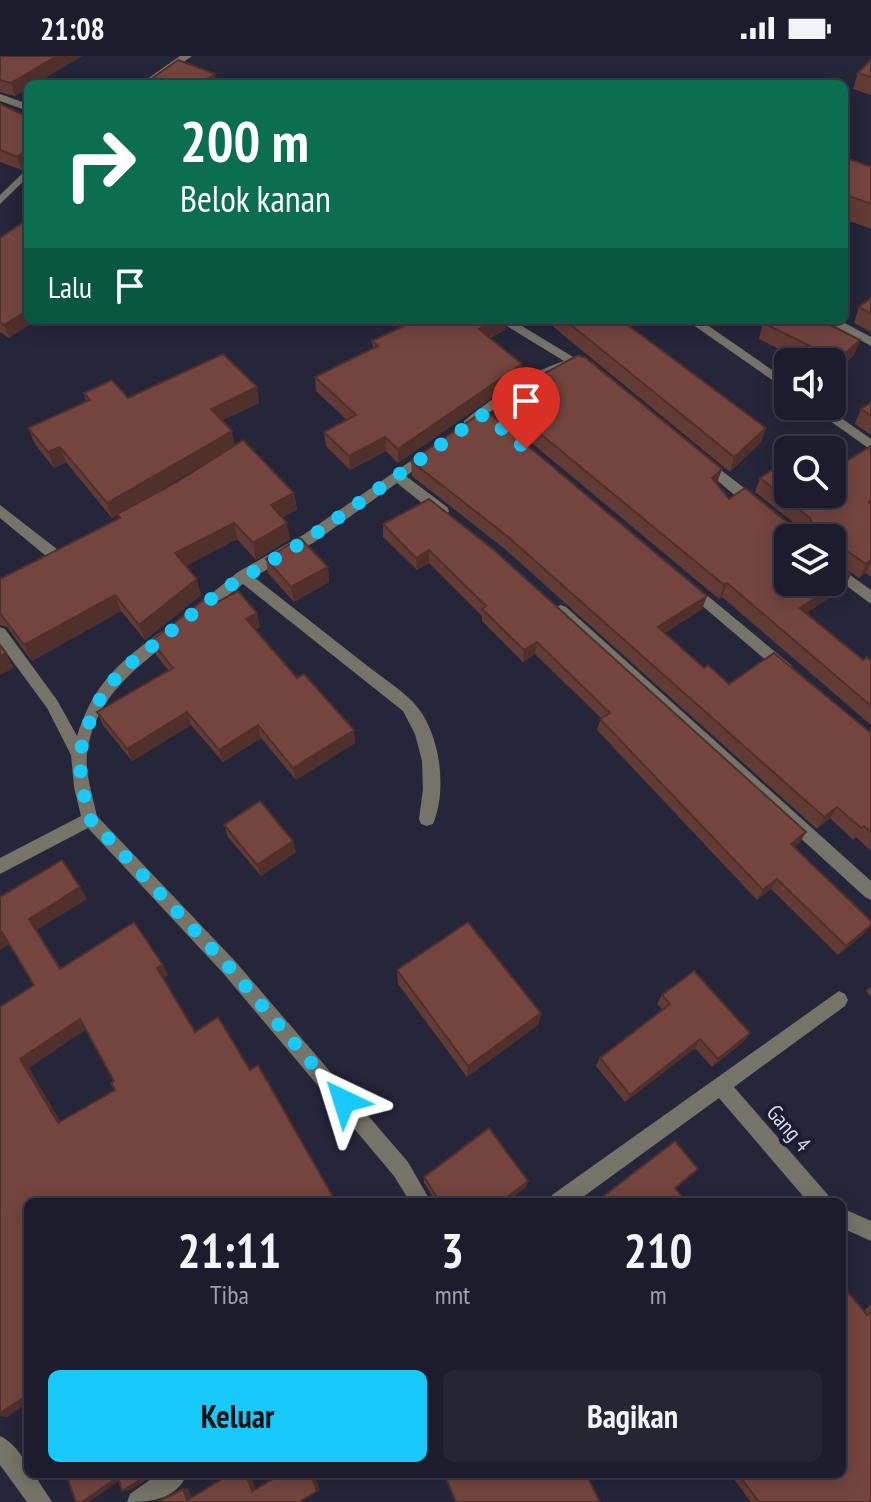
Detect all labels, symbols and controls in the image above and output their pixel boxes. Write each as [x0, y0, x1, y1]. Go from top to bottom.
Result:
text: 21:08 [40, 9, 105, 48]
text: 200 m [180, 105, 309, 177]
icon: right [48, 112, 152, 216]
text: Belok kanan [180, 175, 331, 222]
icon: arrive [108, 264, 152, 308]
text: Lalu [48, 267, 92, 306]
map controls [774, 348, 846, 596]
button: sound [774, 348, 846, 420]
pin [492, 367, 560, 449]
icon: arrive [504, 379, 548, 423]
button: search [774, 436, 846, 508]
button: layers [774, 524, 846, 596]
position arrow [302, 1059, 386, 1143]
street label: Gang 4 [761, 1099, 817, 1157]
text: 21:11 [177, 1219, 281, 1281]
text: 3 [441, 1219, 464, 1281]
text: 210 [624, 1219, 693, 1281]
text: Tiba [210, 1278, 249, 1311]
text: mnt [435, 1278, 470, 1311]
text: m [650, 1278, 667, 1311]
button: Keluar [48, 1370, 427, 1462]
button: Bagikan [443, 1370, 822, 1462]

